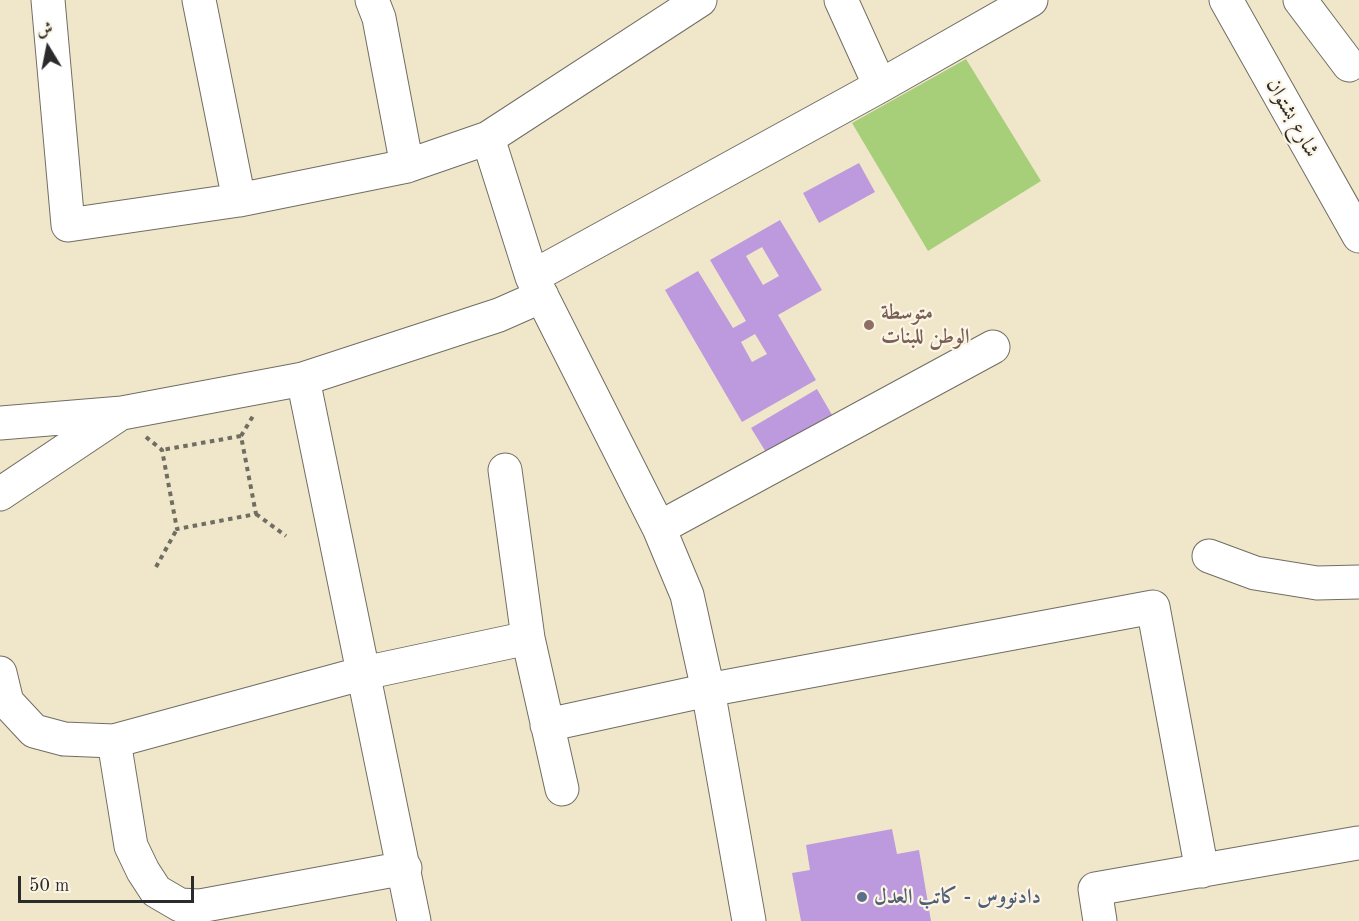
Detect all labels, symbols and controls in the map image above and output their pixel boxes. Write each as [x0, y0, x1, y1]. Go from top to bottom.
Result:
north arrow [18, 18, 78, 78]
text: ش [36, 21, 54, 40]
street label: شارع بشتوان [1260, 74, 1324, 162]
place label: متوسطة الوطن للبنات [881, 300, 970, 350]
marker: متوسطة الوطن للبنات [862, 318, 876, 332]
scale bar [21, 864, 196, 902]
text: 50 m [29, 877, 69, 895]
place label: دادنووس - کاتب العدل [874, 884, 1041, 910]
marker: دادنووس - کاتب العدل [855, 890, 869, 904]

